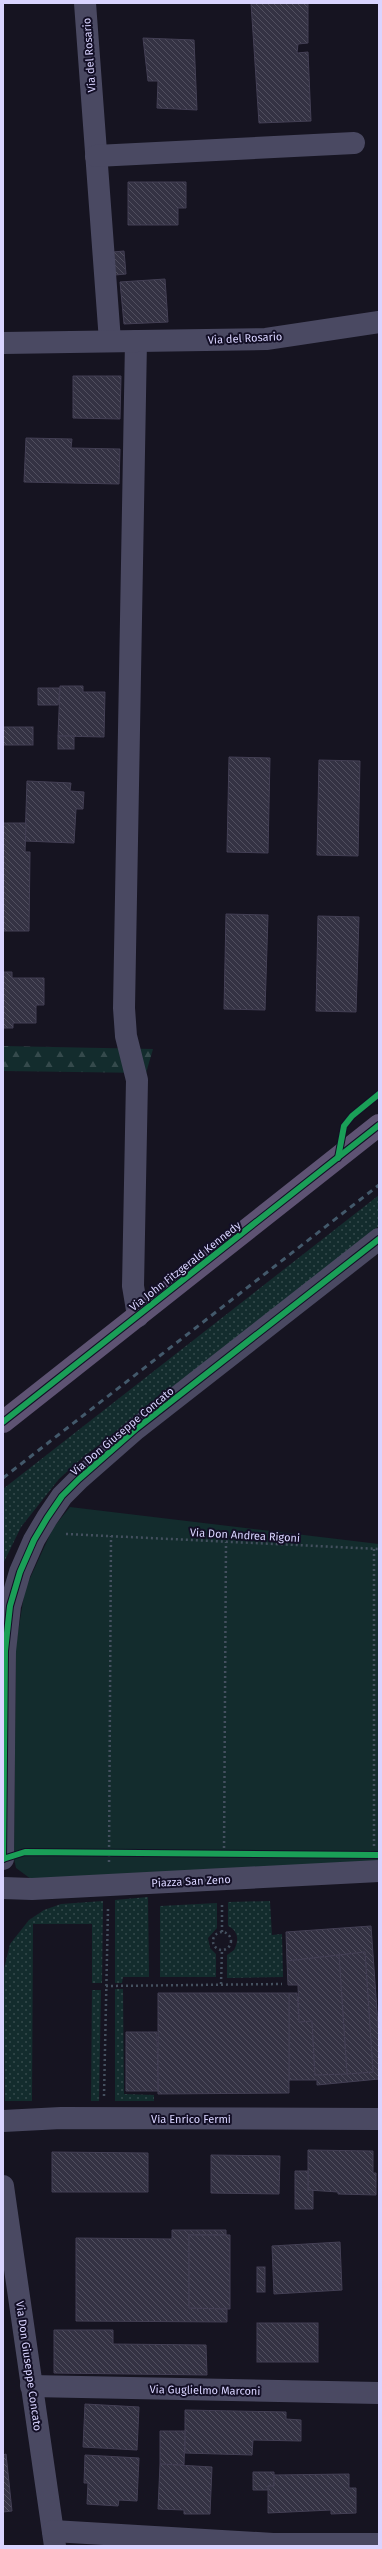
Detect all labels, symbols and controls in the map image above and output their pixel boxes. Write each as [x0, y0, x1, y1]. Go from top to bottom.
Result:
street label: Via del Rosario [80, 17, 99, 93]
street label: Via del Rosario [207, 330, 283, 347]
street label: Via John Fitzgerald Kennedy [127, 1219, 244, 1314]
street label: Via Don Giuseppe Concato [68, 1384, 177, 1478]
street label: Via Don Andrea Rigoni [190, 1526, 300, 1545]
street label: Piazza San Zeno [151, 1873, 231, 1890]
street label: Via Enrico Fermi [151, 2113, 231, 2126]
street label: Via Don Giuseppe Concato [13, 2300, 44, 2432]
street label: Via Guglielmo Marconi [149, 2383, 261, 2398]

